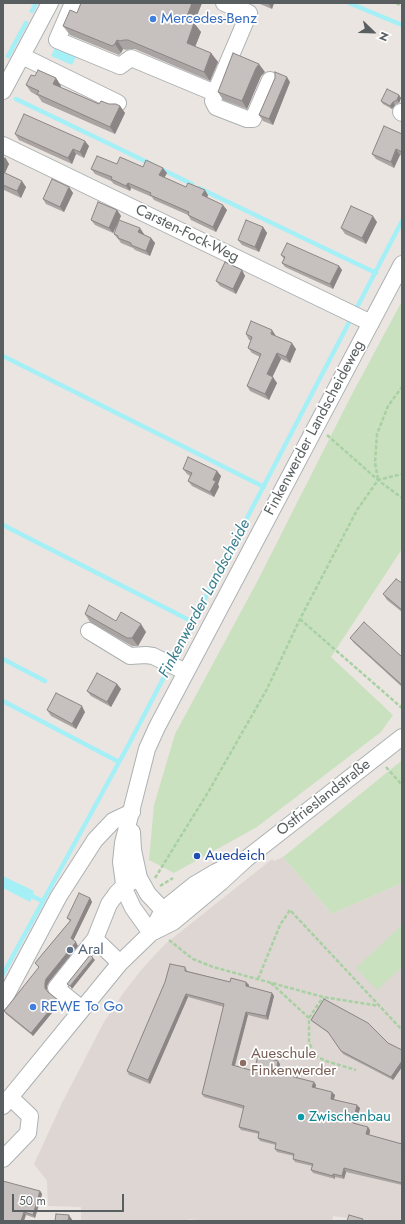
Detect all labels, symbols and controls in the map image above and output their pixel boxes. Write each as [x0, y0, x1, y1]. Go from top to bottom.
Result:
place label: Mercedes-Benz [161, 10, 257, 28]
north arrow [353, 12, 393, 52]
marker: Mercedes-Benz [148, 14, 158, 24]
text: N [375, 30, 393, 44]
street label: Carsten-Fock-Weg [132, 201, 242, 267]
street label: Finkenwerder Landscheideweg [261, 338, 369, 518]
water label: Finkenwerder Landscheide [155, 516, 255, 682]
street label: Ostfrieslandstraße [274, 756, 374, 840]
place label: Auedeich [205, 847, 265, 865]
marker: Auedeich [192, 851, 202, 861]
place label: Aral [78, 941, 104, 959]
marker: Aral [65, 945, 75, 955]
place label: REWE To Go [41, 998, 123, 1016]
marker: REWE To Go [28, 1002, 38, 1012]
place label: Aueschule Finkenwerder [251, 1045, 336, 1080]
marker: Aueschule Finkenwerder [238, 1058, 248, 1068]
place label: Zwischenbau [309, 1108, 391, 1126]
marker: Zwischenbau [296, 1112, 306, 1122]
scale bar [14, 1186, 126, 1212]
text: 50 m [19, 1192, 46, 1210]

